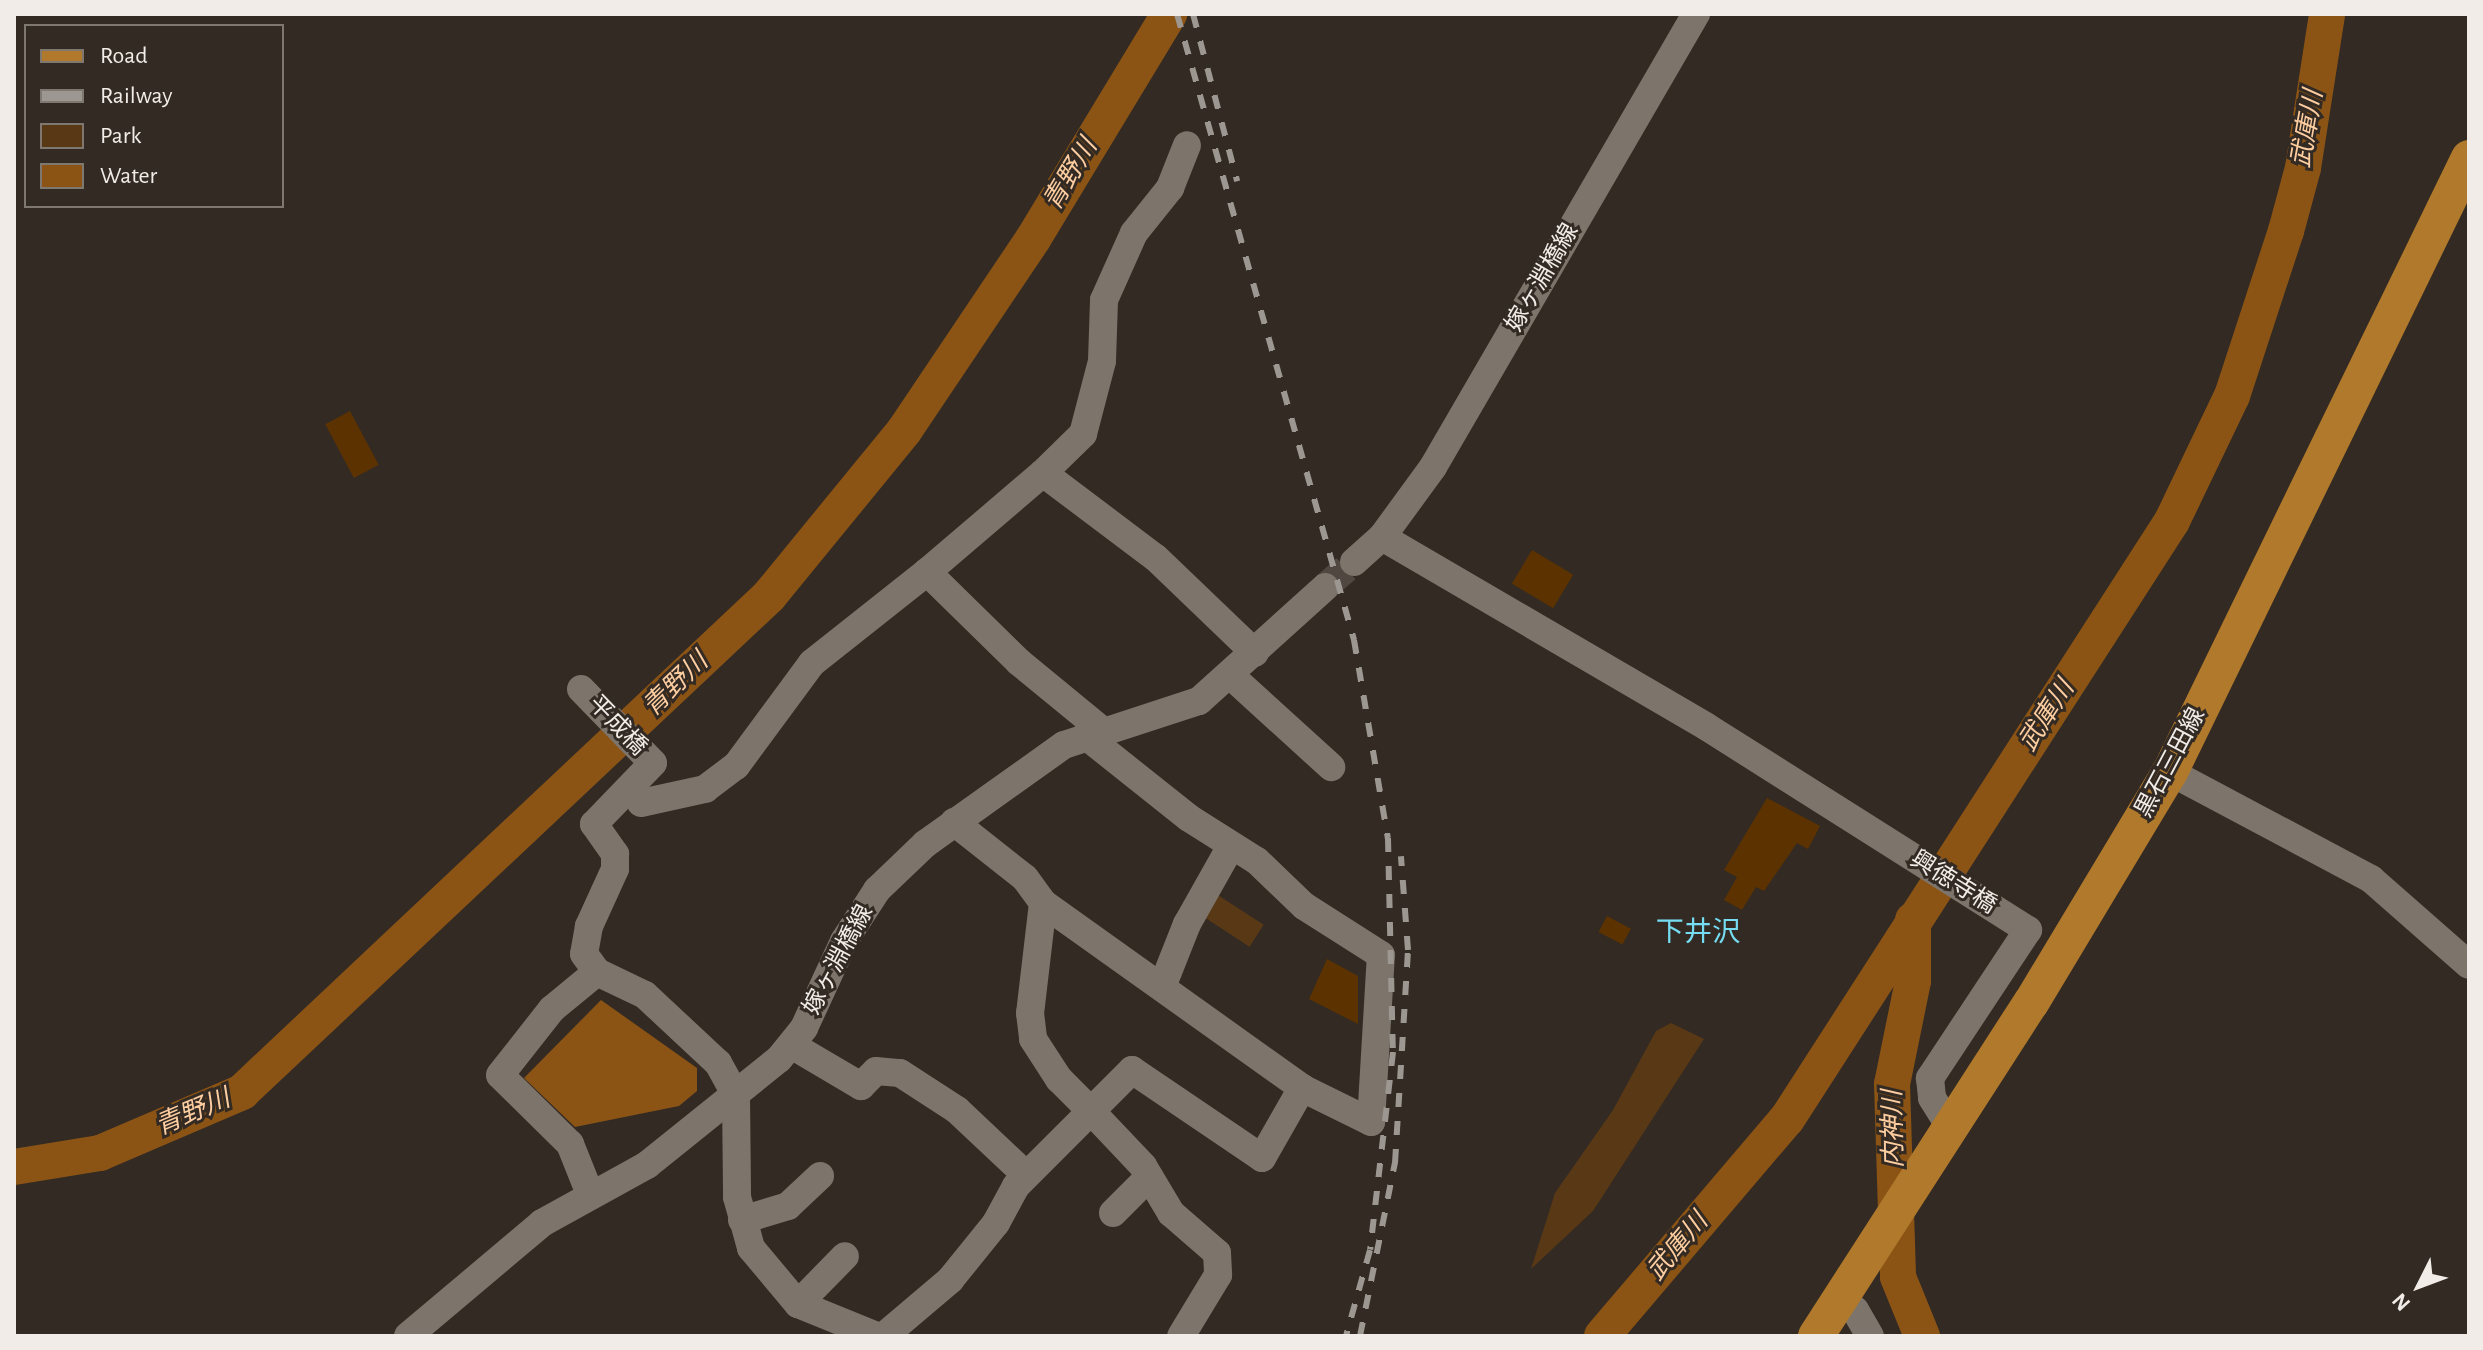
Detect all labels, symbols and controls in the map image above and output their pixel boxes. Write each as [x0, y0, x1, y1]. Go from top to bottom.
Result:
legend [24, 24, 284, 208]
text: Road [100, 44, 148, 68]
text: Railway [100, 84, 172, 108]
water label: 武庫川 [2286, 88, 2330, 170]
text: Park [100, 124, 141, 148]
water label: 青野川 [1038, 134, 1104, 216]
text: Water [100, 164, 157, 188]
street label: 嫁ヶ淵橋線 [1501, 219, 1585, 337]
water label: 青野川 [637, 647, 715, 723]
water label: 武庫川 [2013, 675, 2081, 757]
street label: 平成橋 [582, 690, 652, 762]
street label: 黒石三田線 [2130, 703, 2212, 823]
street label: 興徳寺橋 [1905, 845, 2001, 921]
street label: 嫁ヶ淵橋線 [798, 900, 880, 1020]
district label: 下井沢 [1656, 916, 1740, 950]
water label: 青野川 [151, 1083, 235, 1143]
water label: 内神川 [1878, 1090, 1910, 1168]
water label: 武庫川 [1641, 1207, 1715, 1287]
north arrow [2379, 1246, 2459, 1326]
text: N [2388, 1289, 2414, 1315]

